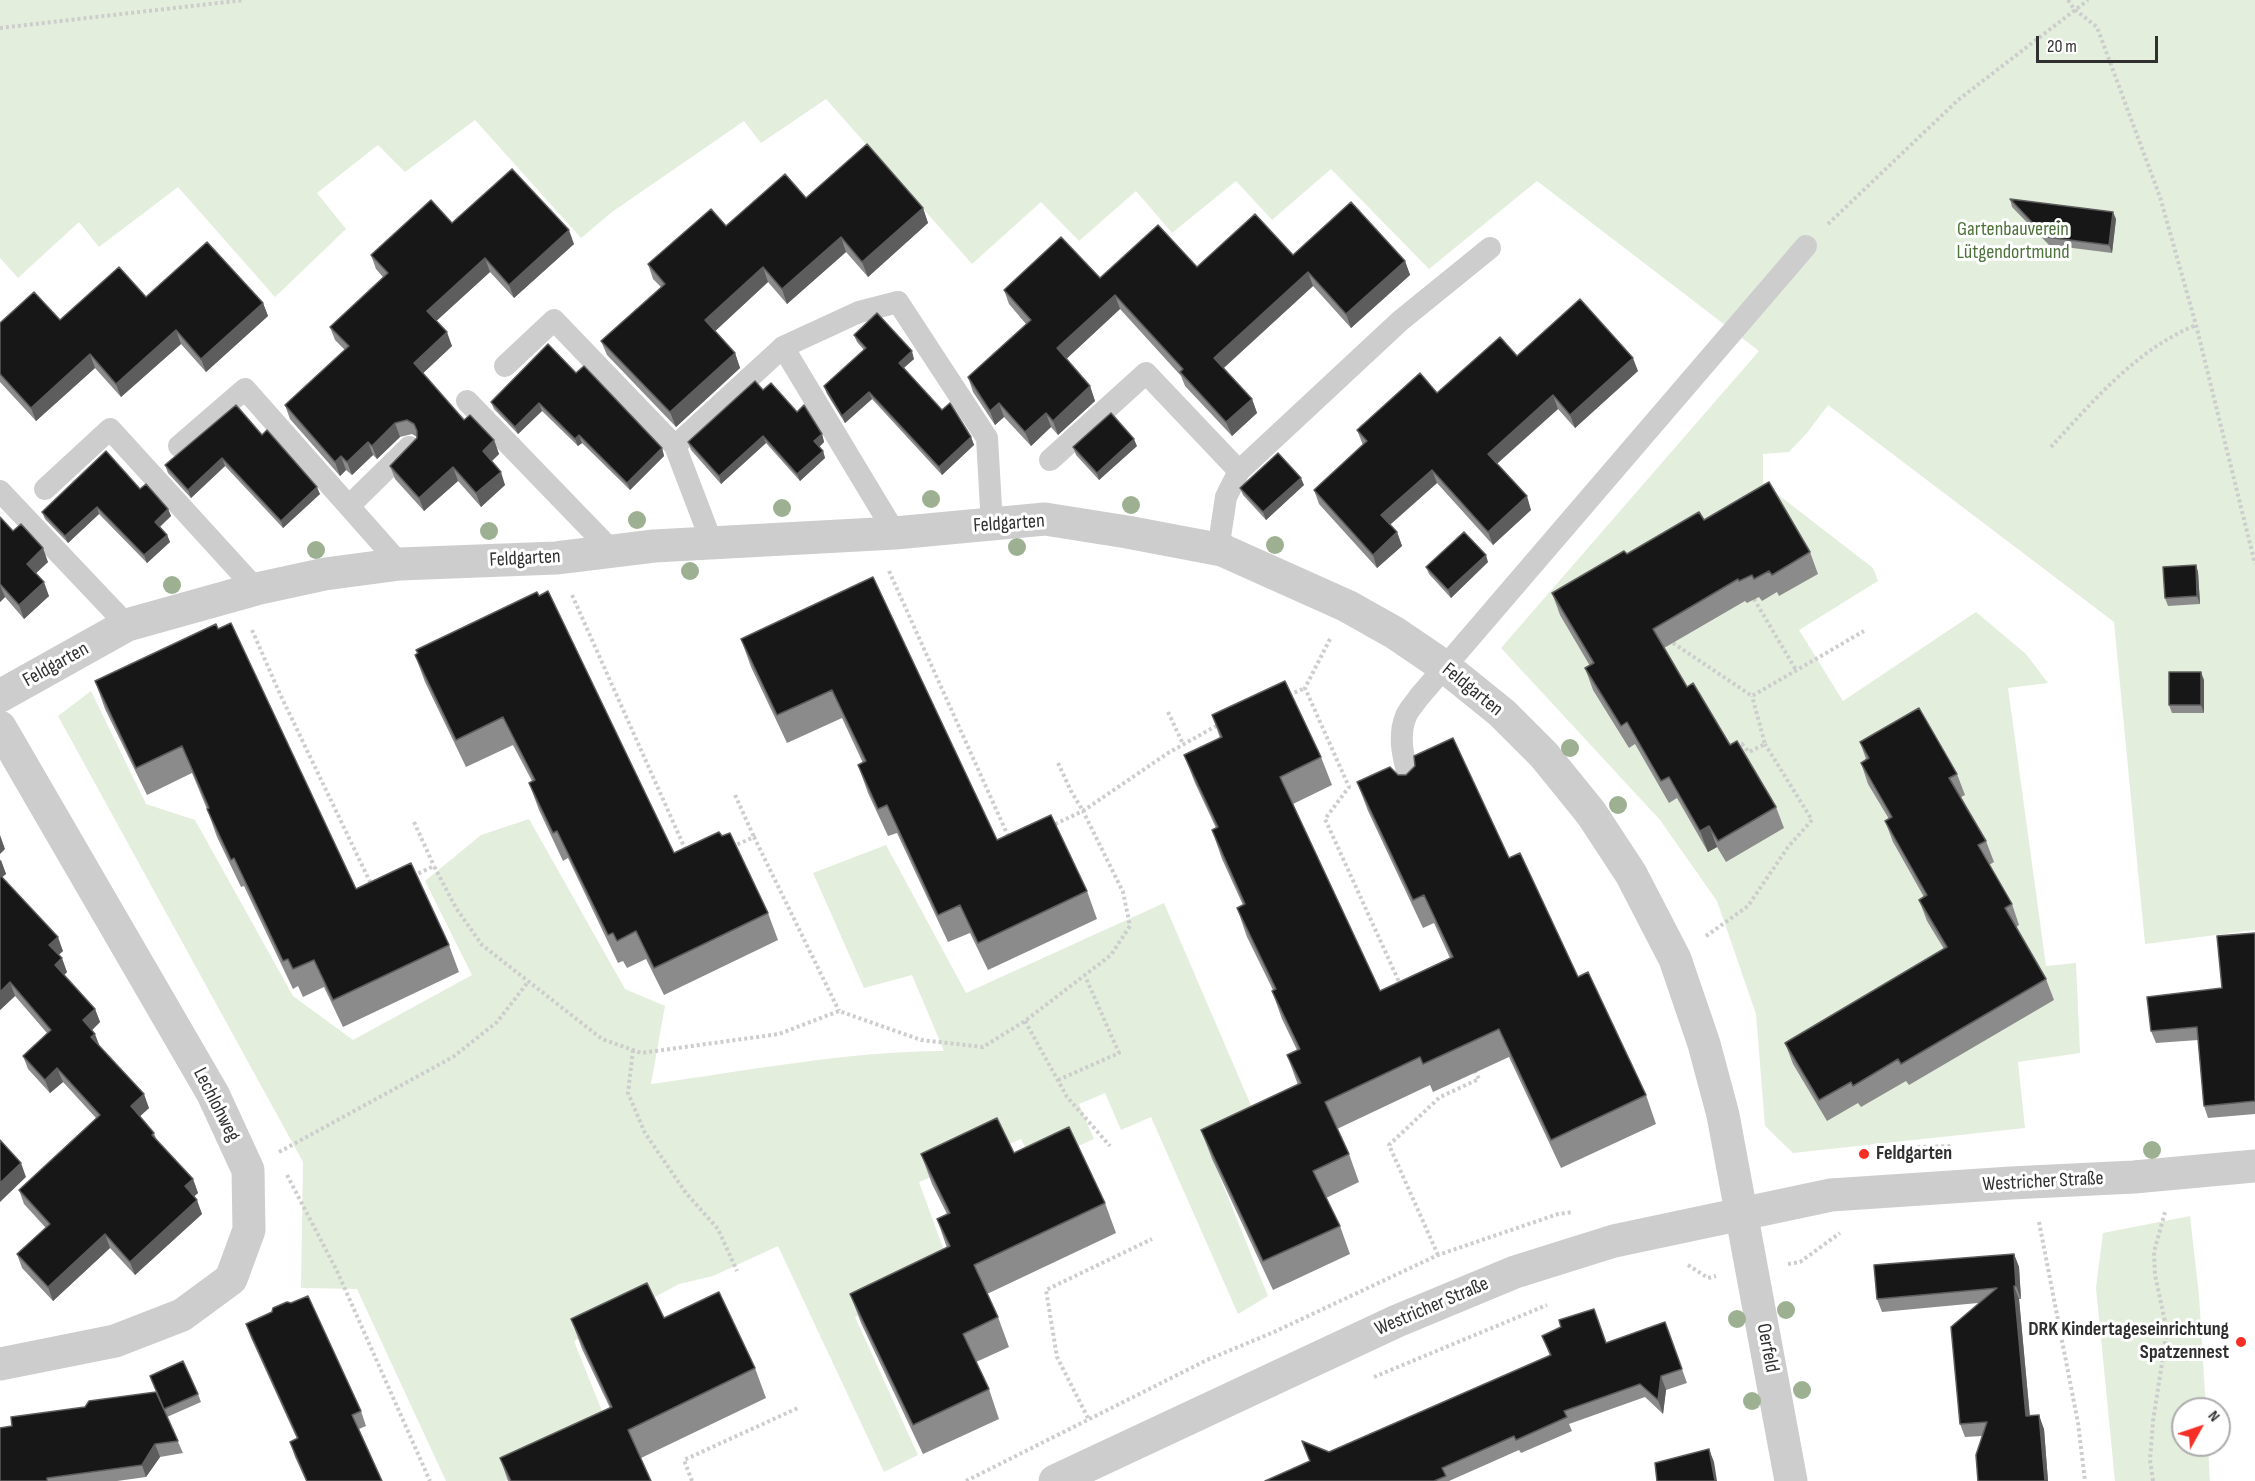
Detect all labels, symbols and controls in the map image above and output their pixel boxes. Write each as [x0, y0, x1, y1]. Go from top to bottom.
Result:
scale bar [2039, 24, 2160, 62]
text: 20 m [2047, 36, 2077, 57]
park label: Gartenbauverein Lütgendortmund [1956, 218, 2070, 265]
street label: Feldgarten [973, 510, 1045, 538]
street label: Feldgarten [489, 545, 561, 573]
street label: Feldgarten [19, 637, 93, 693]
street label: Feldgarten [1437, 658, 1507, 722]
street label: Lechlohweg [187, 1064, 245, 1146]
place label: Feldgarten [1876, 1142, 1952, 1166]
marker: Feldgarten [1857, 1147, 1871, 1161]
street label: Westricher Straße [1982, 1167, 2104, 1197]
street label: Westricher Straße [1372, 1272, 1492, 1342]
place label: DRK Kindertageseinrichtung Spatzennest [2028, 1318, 2229, 1365]
street label: Oerfeld [1751, 1321, 1783, 1375]
marker: DRK Kindertageseinrichtung Spatzennest [2234, 1335, 2248, 1349]
north arrow [2171, 1397, 2231, 1457]
text: N [2204, 1407, 2224, 1426]

